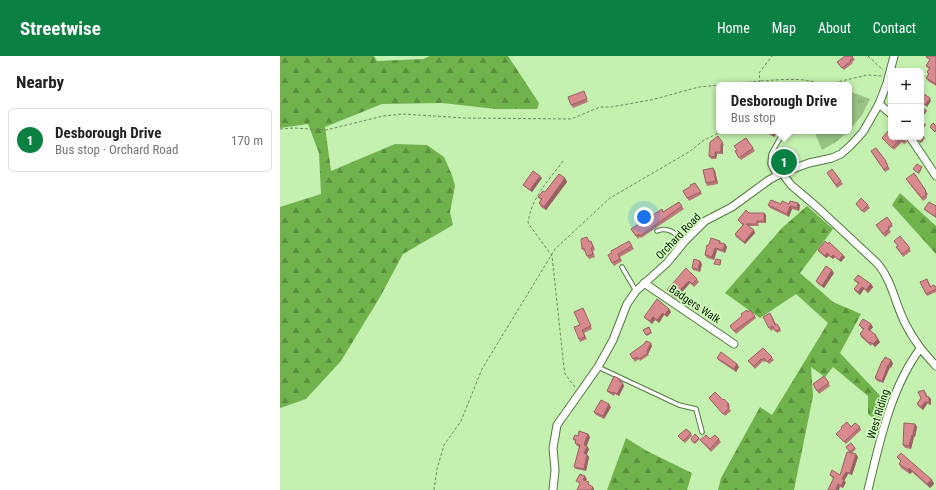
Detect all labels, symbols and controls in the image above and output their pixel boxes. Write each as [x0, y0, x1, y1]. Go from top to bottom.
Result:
text: Streetwise [20, 17, 101, 40]
text: Home [717, 20, 750, 36]
text: Map [772, 20, 796, 36]
text: About [818, 20, 851, 36]
text: Contact [873, 20, 916, 36]
map controls [888, 68, 924, 140]
button: + [888, 68, 924, 104]
text: Nearby [16, 72, 64, 92]
popup [716, 82, 852, 134]
text: Desborough Drive [731, 92, 837, 110]
button: − [888, 104, 924, 140]
text: Bus stop [731, 110, 776, 125]
text: Desborough Drive [55, 124, 161, 142]
text: 1 [27, 133, 33, 148]
text: 170 m [231, 133, 263, 148]
text: Bus stop · Orchard Road [55, 142, 179, 157]
pin: 1 [771, 147, 797, 177]
your location [634, 207, 654, 227]
street label: Orchard Road [653, 211, 703, 262]
street label: Badgers Walk [667, 282, 723, 326]
street label: West Riding [865, 388, 892, 441]

